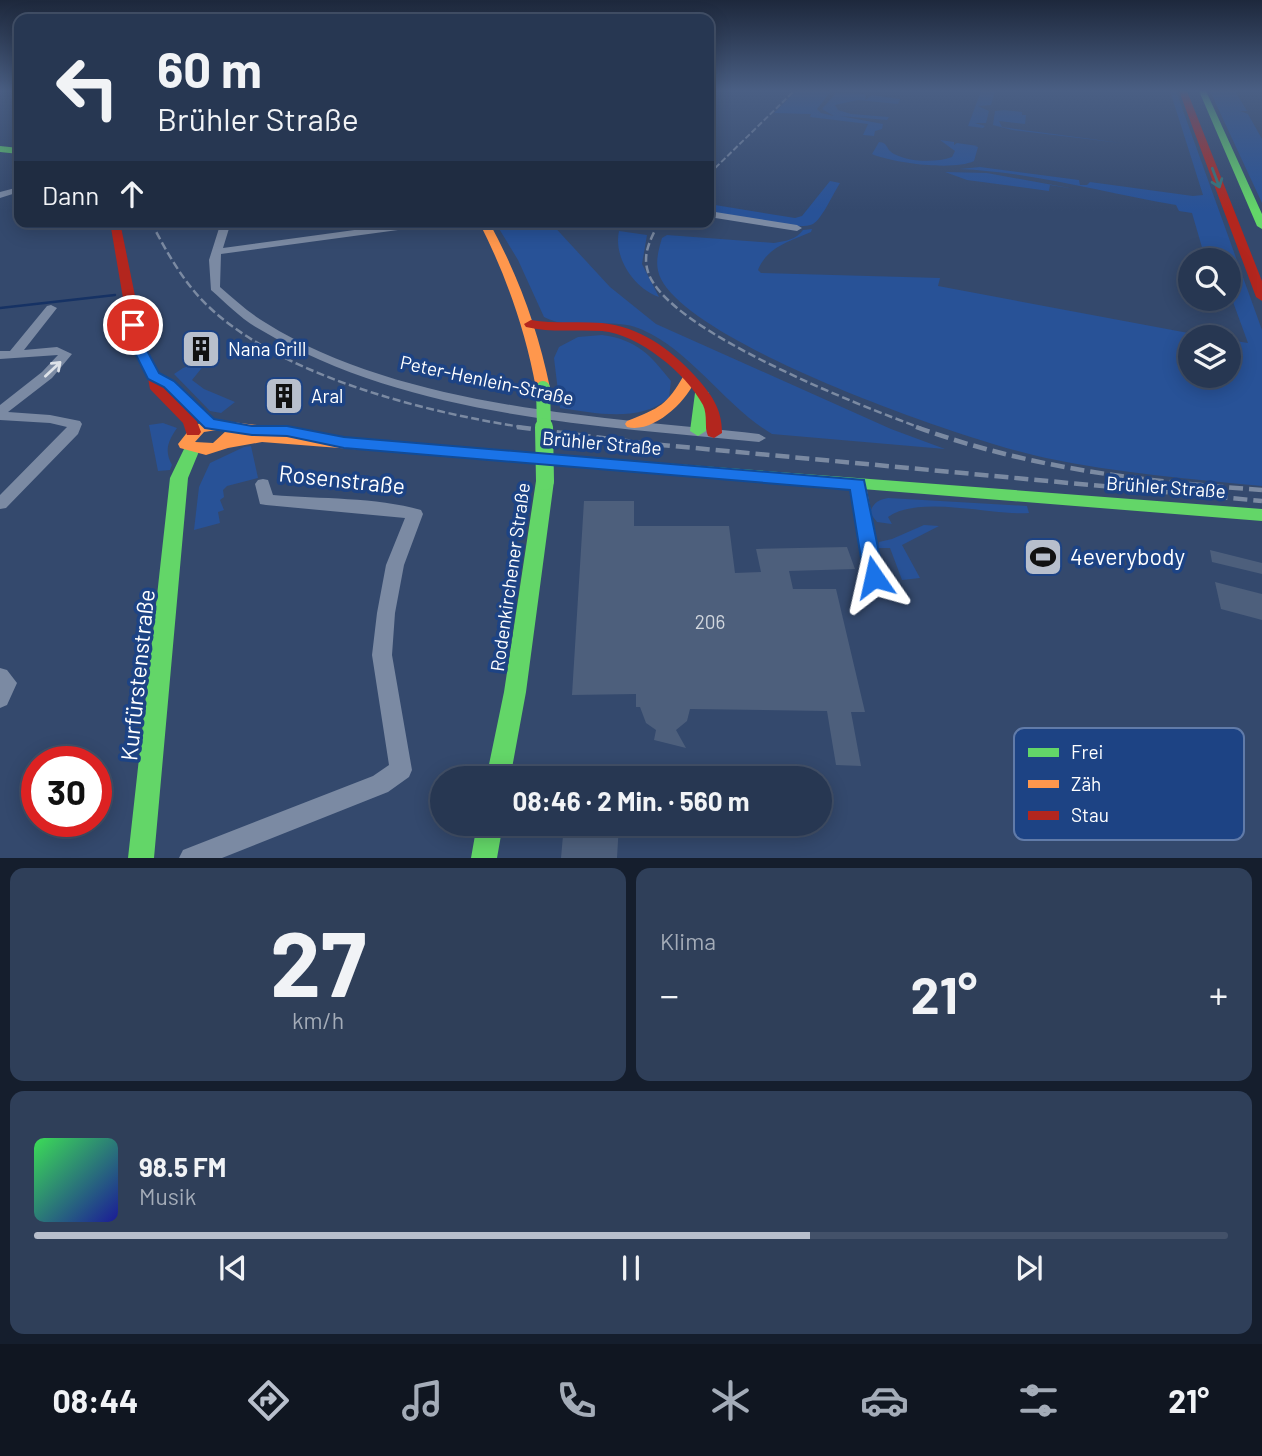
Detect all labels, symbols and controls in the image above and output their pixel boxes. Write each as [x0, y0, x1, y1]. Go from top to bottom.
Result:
text: 60 m [157, 39, 262, 98]
icon: left [42, 42, 133, 133]
text: Brühler Straße [157, 99, 359, 137]
one-way arrow [1211, 166, 1224, 188]
icon: ahead [113, 175, 151, 213]
text: Dann [42, 179, 99, 210]
map controls [1178, 248, 1241, 388]
button: search [1178, 248, 1241, 311]
pin [103, 295, 163, 355]
icon: arrive [114, 306, 152, 344]
button: layers [1178, 325, 1241, 388]
building icon: Nana Grill [180, 328, 222, 370]
place label: Nana Grill [228, 337, 306, 360]
street label: Peter-Henlein-Straße [398, 350, 576, 409]
one-way arrow [44, 360, 61, 377]
building icon: Aral [263, 375, 305, 417]
place label: Aral [311, 384, 344, 407]
street label: Brühler Straße [541, 426, 663, 459]
street label: Rosenstraße [278, 458, 407, 500]
street label: Brühler Straße [1105, 471, 1227, 502]
street label: Rodenkirchener Straße [485, 481, 534, 673]
sports icon: 4everybody [1022, 536, 1064, 578]
position arrow [837, 540, 911, 614]
place label: 4everybody [1070, 542, 1186, 570]
street label: Kurfürstenstraße [114, 588, 160, 762]
house number: 206 [695, 610, 725, 633]
legend [1014, 728, 1244, 840]
text: Frei [1071, 740, 1103, 763]
speed limit sign: 30 [21, 746, 112, 837]
text: Zäh [1071, 772, 1101, 795]
text: 08:46 · 2 Min. · 560 m [513, 785, 749, 816]
text: Stau [1071, 803, 1109, 826]
text: 27 [270, 906, 366, 1015]
text: Klima [660, 927, 716, 955]
text: 21° [911, 962, 977, 1024]
text: − [660, 971, 679, 1017]
text: + [1209, 971, 1228, 1017]
text: km/h [292, 1006, 344, 1034]
text: 98.5 FM [139, 1151, 226, 1182]
text: Musik [139, 1182, 196, 1210]
icon: previous [214, 1249, 252, 1287]
icon: pause [612, 1249, 650, 1287]
icon: next [1010, 1249, 1048, 1287]
icon: directions [244, 1376, 293, 1425]
icon: music [398, 1376, 447, 1425]
icon: phone [552, 1376, 601, 1425]
icon: climate [706, 1376, 755, 1425]
icon: car [860, 1376, 909, 1425]
icon: filters [1014, 1376, 1063, 1425]
text: 08:44 [53, 1381, 138, 1419]
text: 21° [1168, 1381, 1209, 1419]

